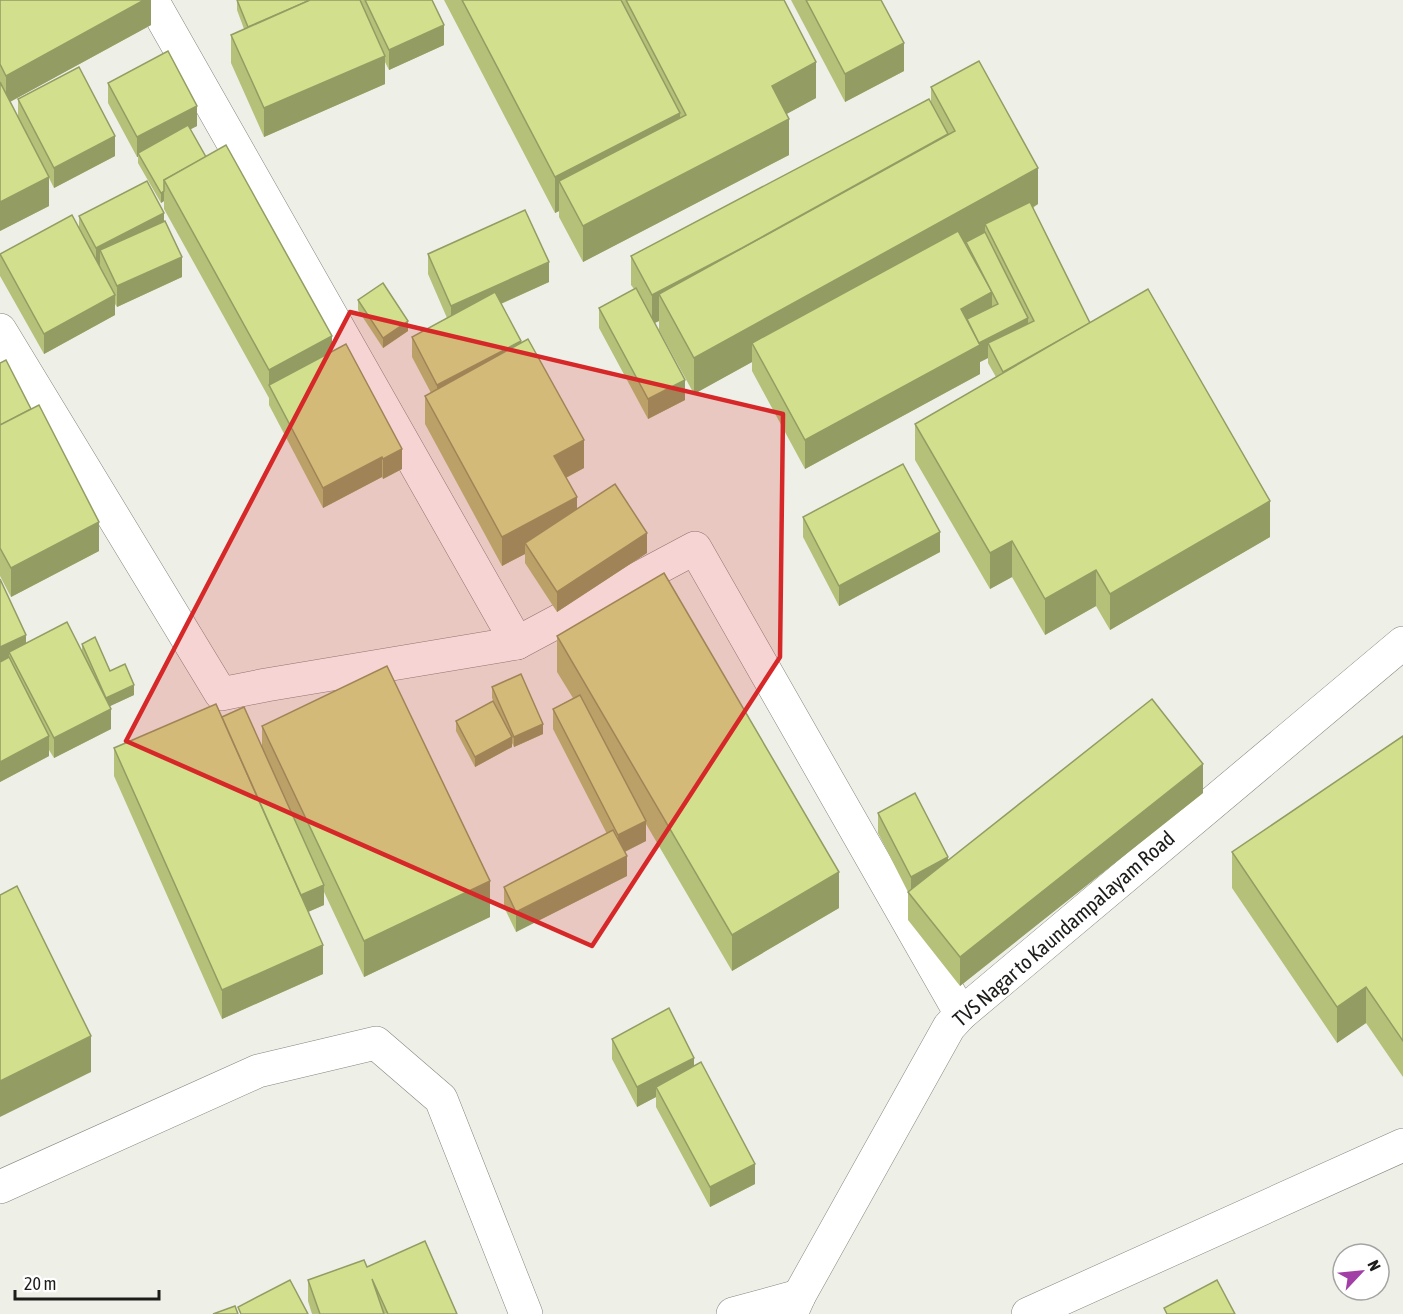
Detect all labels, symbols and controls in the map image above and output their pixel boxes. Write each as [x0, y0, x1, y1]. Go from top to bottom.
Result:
street label: TVS Nagar to Kaundampalayam Road [948, 826, 1179, 1031]
north arrow [1331, 1242, 1391, 1302]
text: N [1364, 1257, 1385, 1274]
scale bar [15, 1263, 159, 1301]
text: 20 m [24, 1273, 56, 1294]

